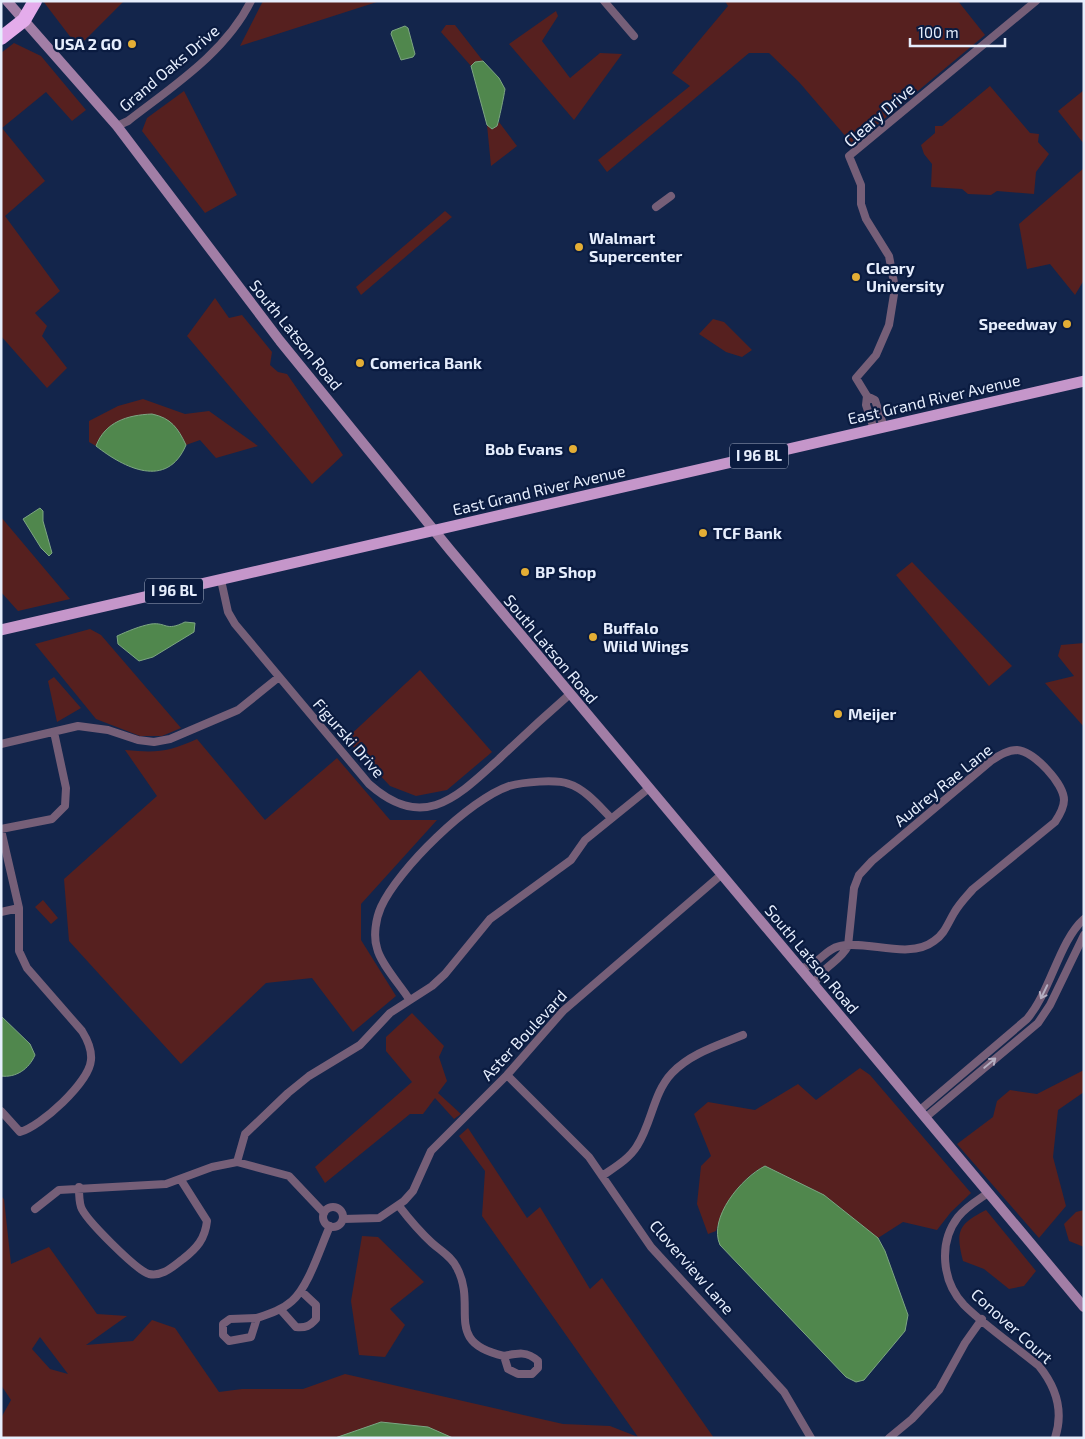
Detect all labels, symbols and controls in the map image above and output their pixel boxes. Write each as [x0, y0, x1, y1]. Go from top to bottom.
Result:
scale bar [910, 15, 1005, 47]
street label: Grand Oaks Drive [115, 20, 223, 115]
text: 100 m [918, 23, 959, 41]
place label: USA 2 GO [54, 34, 122, 53]
marker: USA 2 GO [126, 38, 138, 50]
street label: Cleary Drive [839, 79, 918, 150]
place label: Walmart Supercenter [589, 228, 682, 265]
marker: Walmart Supercenter [573, 241, 585, 253]
place label: Cleary University [866, 258, 944, 296]
marker: Cleary University [850, 271, 862, 283]
street label: South Latson Road [246, 276, 347, 394]
place label: Speedway [979, 314, 1057, 334]
marker: Speedway [1061, 318, 1073, 330]
place label: Comerica Bank [370, 353, 482, 372]
marker: Comerica Bank [354, 357, 366, 369]
street label: East Grand River Avenue [846, 369, 1022, 428]
place label: Bob Evans [485, 439, 563, 458]
marker: Bob Evans [567, 443, 579, 455]
road number: I 96 BL [730, 444, 788, 468]
street label: East Grand River Avenue [451, 460, 627, 519]
place label: TCF Bank [713, 523, 782, 542]
marker: TCF Bank [697, 527, 709, 539]
place label: BP Shop [535, 562, 596, 581]
marker: BP Shop [519, 566, 531, 578]
road number: I 96 BL [145, 578, 203, 604]
street label: South Latson Road [500, 590, 602, 707]
place label: Buffalo Wild Wings [603, 618, 689, 655]
marker: Buffalo Wild Wings [587, 631, 599, 643]
street label: Figurski Drive [310, 694, 389, 781]
place label: Meijer [848, 704, 897, 723]
marker: Meijer [832, 708, 844, 720]
street label: Audrey Rae Lane [890, 739, 995, 830]
street label: South Latson Road [761, 900, 863, 1017]
one-way arrow [1039, 984, 1048, 999]
street label: Aster Boulevard [477, 986, 570, 1084]
one-way arrow [984, 1058, 997, 1069]
street label: Cloverview Lane [646, 1216, 738, 1318]
street label: Conover Court [968, 1284, 1057, 1367]

